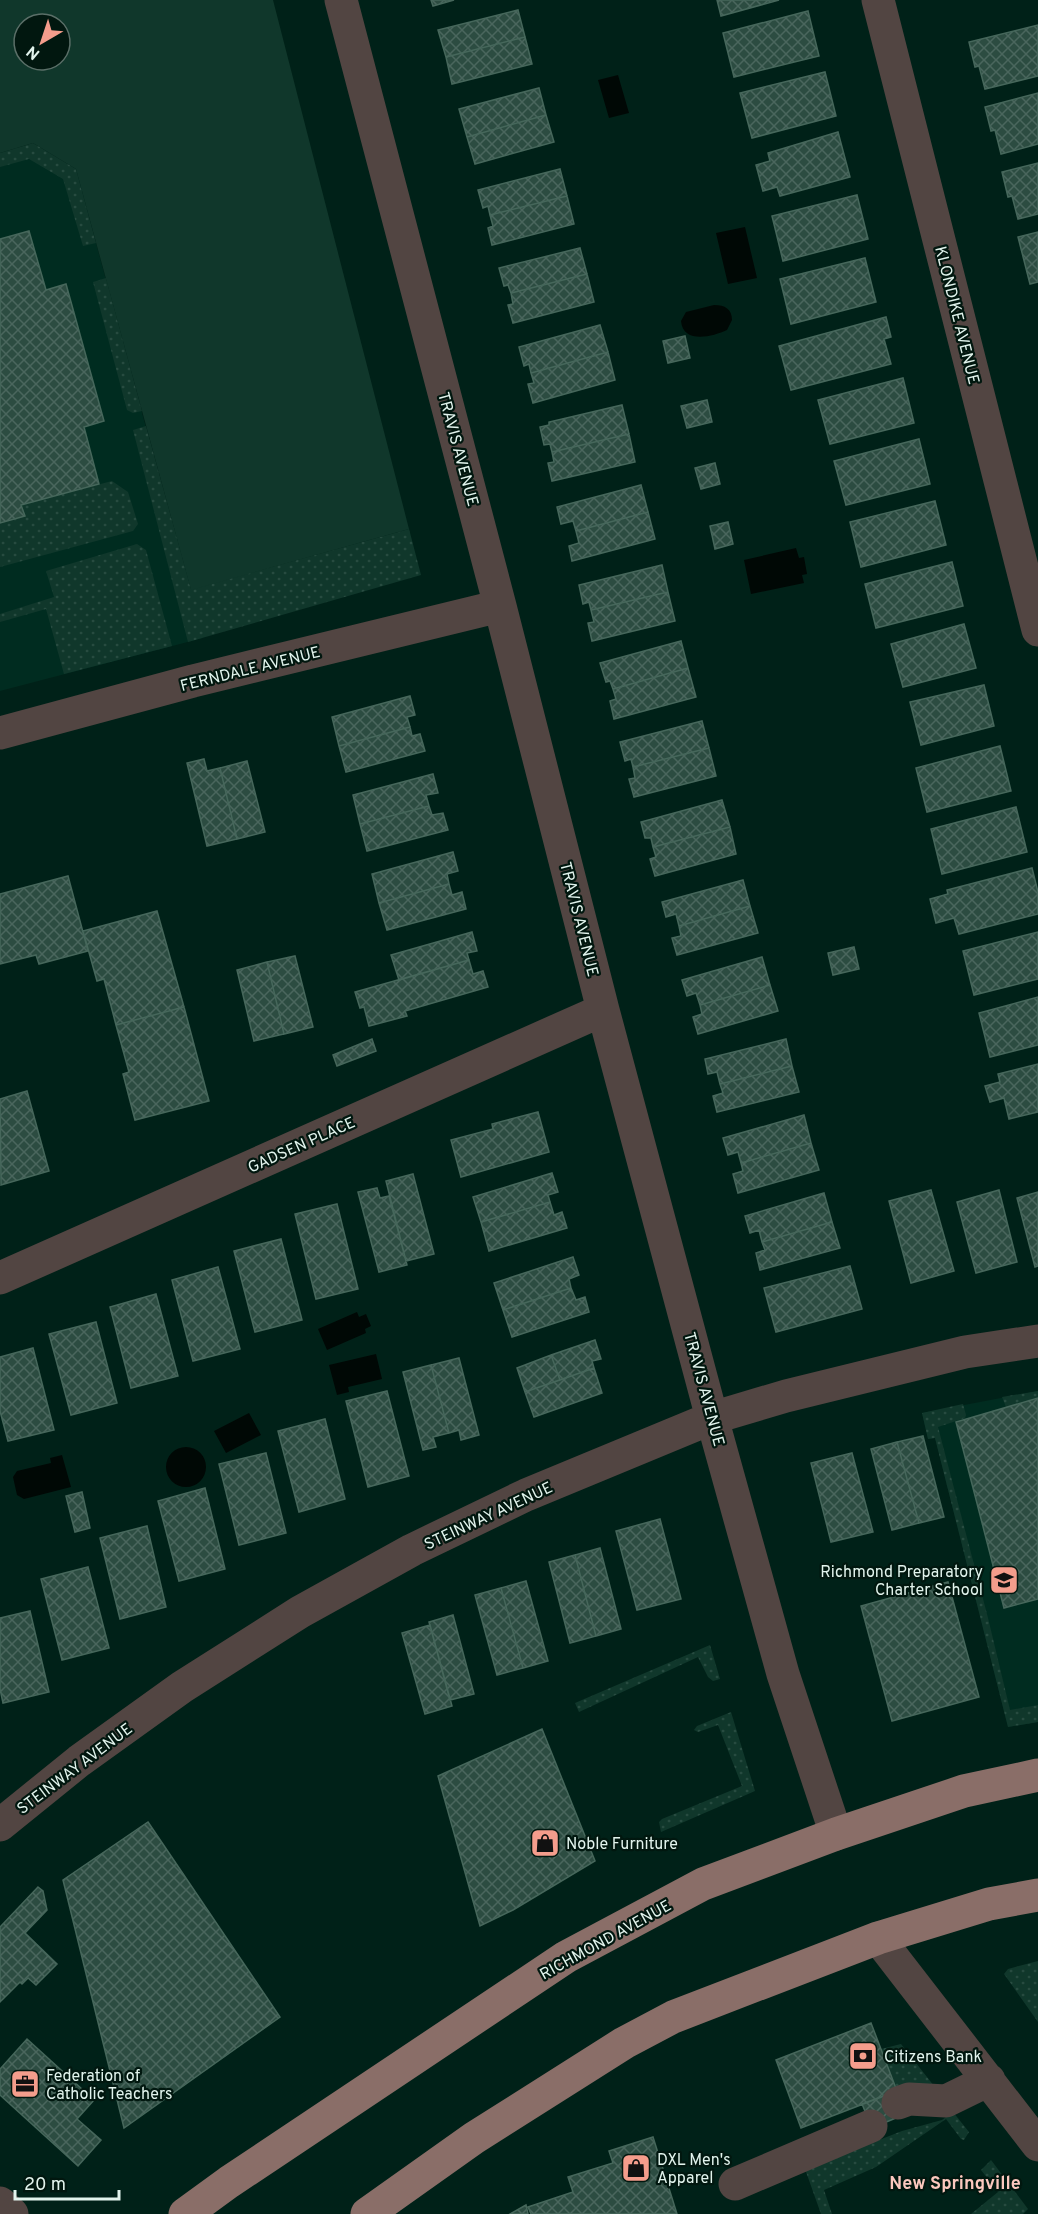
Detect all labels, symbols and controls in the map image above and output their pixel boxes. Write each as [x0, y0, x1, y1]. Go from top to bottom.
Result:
north arrow [12, 12, 72, 72]
text: N [23, 41, 45, 63]
street label: KLONDIKE AVENUE [929, 244, 983, 387]
street label: TRAVIS AVENUE [432, 390, 482, 509]
street label: FERNDALE AVENUE [178, 643, 323, 697]
street label: TRAVIS AVENUE [554, 860, 602, 979]
street label: GADSEN PLACE [245, 1113, 359, 1178]
street label: TRAVIS AVENUE [678, 1330, 728, 1449]
street label: STEINWAY AVENUE [421, 1478, 556, 1555]
place label: Richmond Preparatory Charter School [820, 1563, 983, 1601]
school or university icon: Richmond Preparatory Charter School [988, 1564, 1020, 1596]
street label: STEINWAY AVENUE [13, 1720, 137, 1820]
shop icon: Noble Furniture [529, 1827, 561, 1859]
place label: Noble Furniture [566, 1835, 678, 1855]
street label: RICHMOND AVENUE [537, 1896, 675, 1985]
bank icon: Citizens Bank [847, 2040, 879, 2072]
place label: Citizens Bank [884, 2048, 982, 2068]
place label: Federation of Catholic Teachers [46, 2067, 172, 2105]
office icon: Federation of Catholic Teachers [9, 2068, 41, 2100]
place label: DXL Men's Apparel [657, 2151, 731, 2189]
shop icon: DXL Men's Apparel [620, 2152, 652, 2184]
scale bar [15, 2163, 118, 2201]
district label: New Springville [889, 2173, 1021, 2196]
text: 20 m [24, 2174, 66, 2197]

